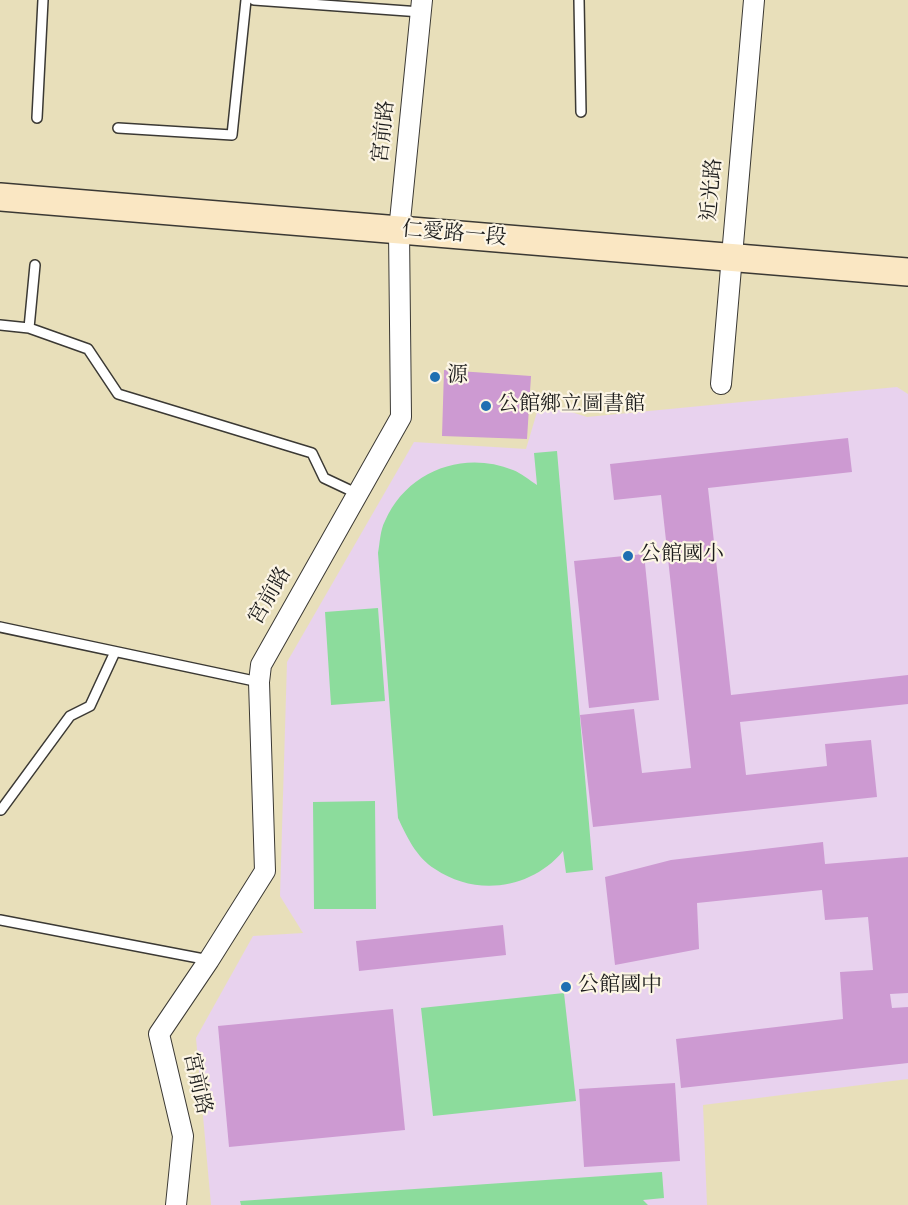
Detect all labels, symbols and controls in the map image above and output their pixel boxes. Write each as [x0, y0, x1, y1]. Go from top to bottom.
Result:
street label: 宮前路 [370, 99, 402, 165]
street label: 近光路 [699, 158, 729, 222]
street label: 仁愛路一段 [401, 219, 507, 253]
place label: 源 [447, 364, 468, 390]
marker: 源 [428, 370, 442, 384]
place label: 公館鄉立圖書館 [498, 393, 645, 419]
marker: 公館鄉立圖書館 [479, 399, 493, 413]
place label: 公館國小 [640, 543, 724, 569]
marker: 公館國小 [621, 549, 635, 563]
street label: 宮前路 [245, 563, 299, 631]
place label: 公館國中 [578, 974, 662, 1000]
marker: 公館國中 [559, 980, 573, 994]
street label: 宮前路 [176, 1050, 214, 1118]

